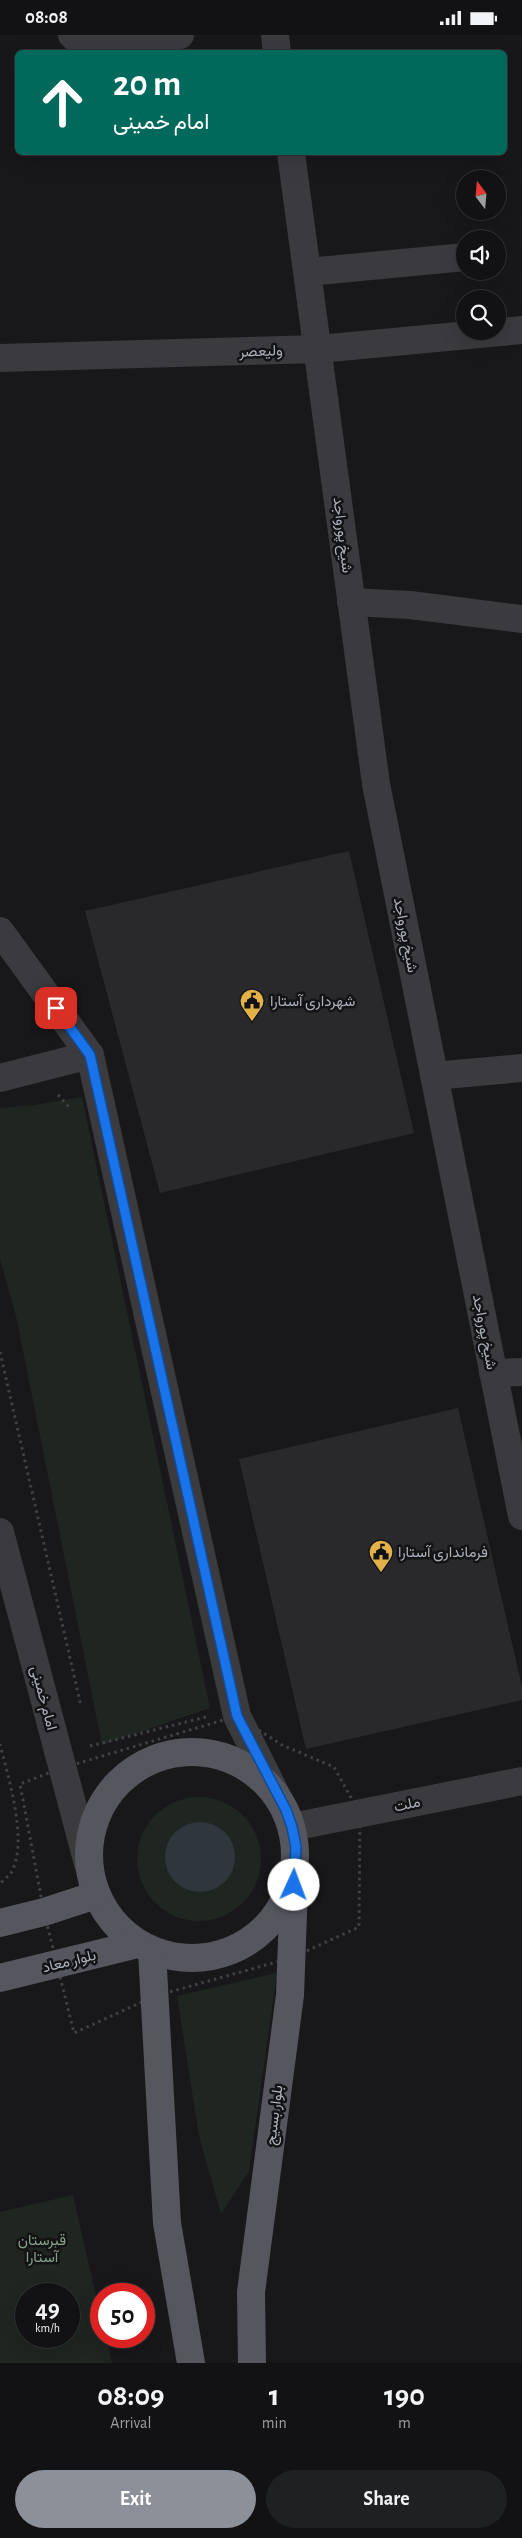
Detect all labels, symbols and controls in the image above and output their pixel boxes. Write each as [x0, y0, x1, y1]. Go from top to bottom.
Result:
text: 08:08 [25, 8, 68, 27]
text: 20 m [113, 67, 181, 102]
icon: ahead [30, 70, 95, 135]
text: امام خمینی [113, 111, 209, 133]
north arrow [456, 170, 506, 220]
map controls [456, 170, 506, 340]
button: sound [456, 230, 506, 280]
button: search [456, 290, 506, 340]
street label: ولیعصر [238, 343, 283, 361]
street label: شیخ پورواجد [327, 496, 355, 574]
street label: شیخ پورواجد [388, 896, 420, 975]
pin [35, 987, 77, 1029]
public building icon: شهرداری آستارا [239, 988, 265, 1022]
place label: شهرداری آستارا [270, 993, 356, 1011]
icon: arrive [42, 994, 70, 1022]
street label: شیخ پورواجد [467, 1293, 499, 1372]
public building icon: فرمانداری آستارا [368, 1539, 394, 1573]
place label: فرمانداری آستارا [398, 1544, 488, 1562]
street label: امام خمینی [26, 1664, 59, 1732]
street label: ملت [392, 1794, 422, 1815]
position arrow [267, 1858, 319, 1910]
street label: بلوار معاد [41, 1948, 98, 1976]
street label: بلوار بسیج [263, 2084, 289, 2146]
park label: قبرستان آستارا [18, 2233, 66, 2266]
speed limit sign: 50 [90, 2283, 155, 2348]
text: 49 [35, 2297, 60, 2322]
text: km/h [35, 2322, 60, 2334]
text: 08:09 [97, 2381, 165, 2411]
text: 1 [269, 2381, 280, 2411]
text: 190 [384, 2381, 425, 2411]
text: Arrival [110, 2415, 151, 2431]
text: min [262, 2415, 287, 2431]
text: m [398, 2415, 411, 2431]
button: Exit [15, 2470, 256, 2528]
button: Share [266, 2470, 507, 2528]

